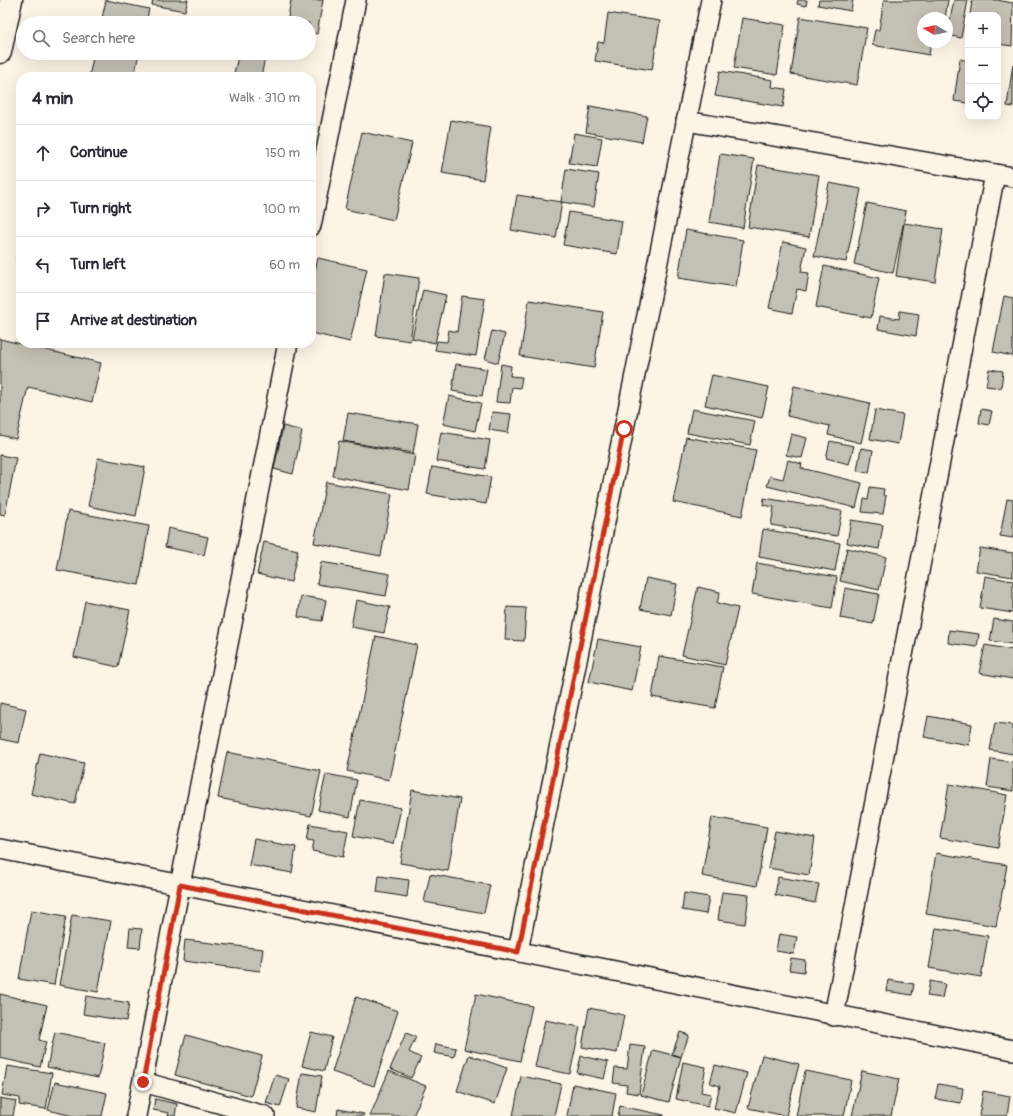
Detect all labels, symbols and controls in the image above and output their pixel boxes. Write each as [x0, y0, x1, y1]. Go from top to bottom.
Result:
north arrow [917, 12, 953, 48]
map controls [965, 12, 1001, 120]
button: + [965, 12, 1001, 48]
search box [16, 16, 316, 60]
icon: search [30, 27, 52, 49]
text: Search here [62, 29, 135, 48]
button: − [965, 48, 1001, 84]
button: locate [965, 84, 1001, 120]
text: 4 min [32, 88, 73, 109]
text: Walk · 310 m [229, 90, 300, 106]
icon: ahead [32, 142, 54, 164]
text: Continue [70, 143, 128, 162]
text: 150 m [265, 145, 300, 161]
icon: right [32, 198, 54, 220]
text: Turn right [70, 199, 131, 218]
text: 100 m [263, 201, 300, 217]
icon: left [32, 254, 54, 276]
text: Turn left [70, 255, 126, 274]
text: 60 m [269, 257, 300, 273]
icon: arrive [32, 310, 54, 332]
text: Arrive at destination [70, 311, 197, 330]
route start [615, 420, 633, 438]
route end [134, 1073, 152, 1091]

